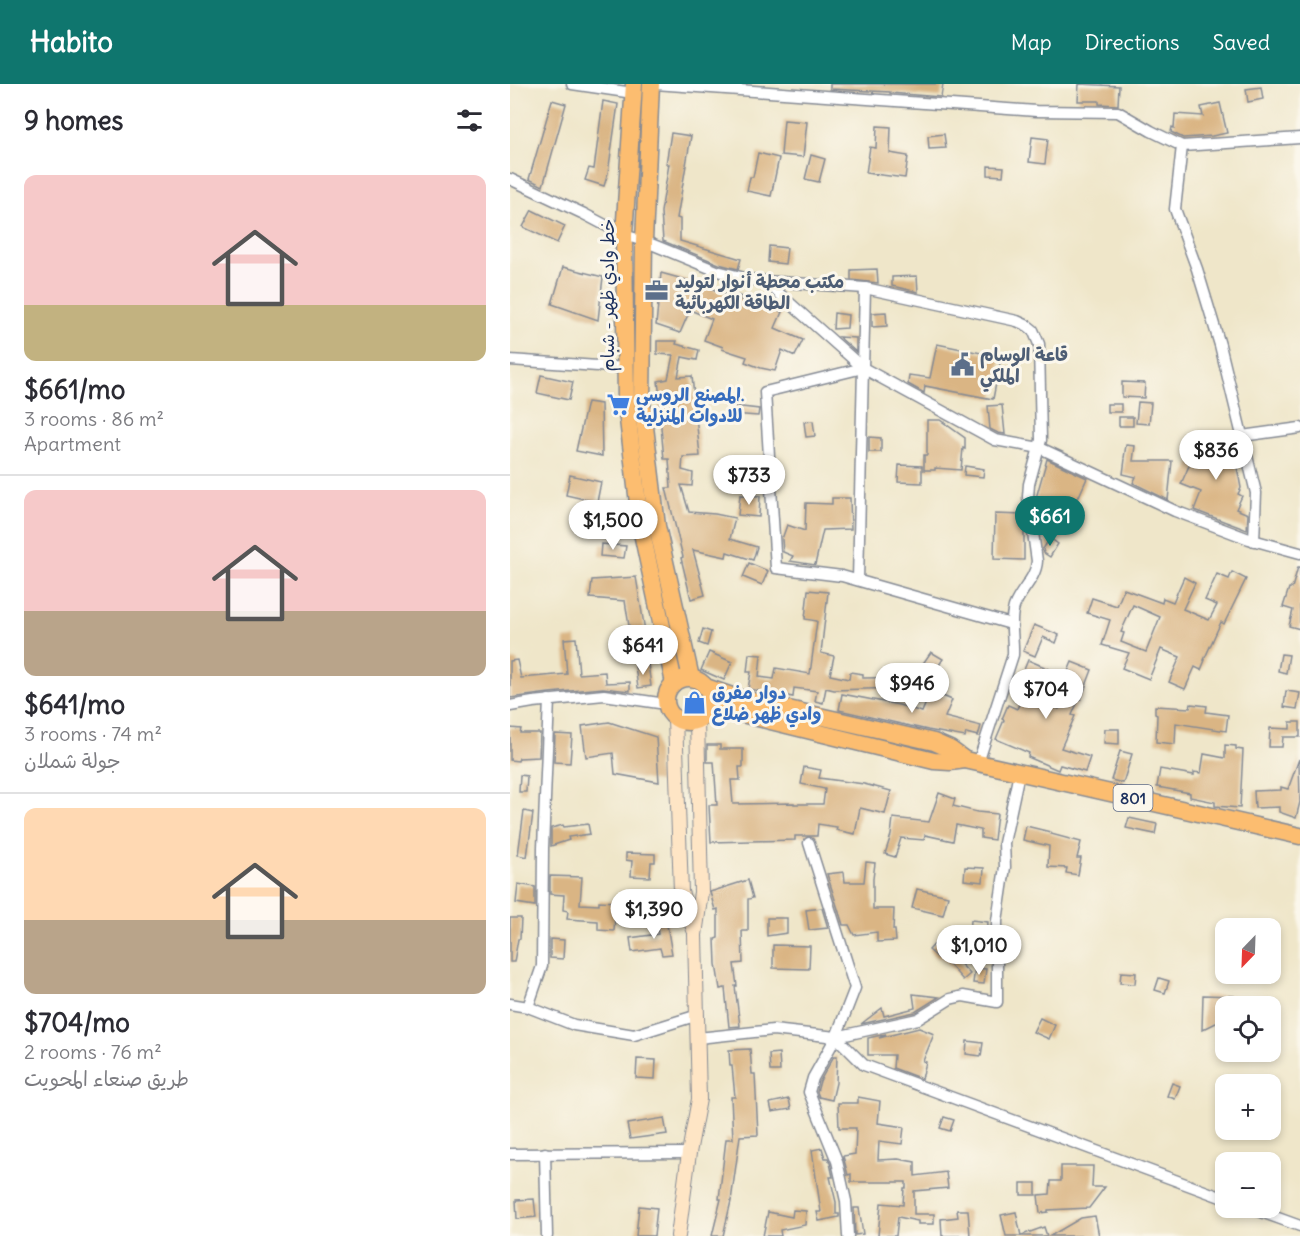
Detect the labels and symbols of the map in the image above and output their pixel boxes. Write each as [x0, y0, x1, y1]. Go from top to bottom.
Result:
street label: خط وادي ظهر - شبام [596, 219, 622, 371]
place label: مكتب محطة أنوار لتوليد الطاقة الكهربائية [675, 270, 844, 314]
office icon: مكتب محطة أنوار لتوليد الطاقة الكهربائية [644, 278, 670, 304]
place label: قاعة الوسام الملكي [980, 343, 1068, 392]
public building icon: قاعة الوسام الملكي [949, 351, 975, 377]
place label: المصنع الروسي. للادوات المنزلية [636, 383, 745, 427]
supermarket icon: المصنع الروسي. للادوات المنزلية [605, 391, 631, 417]
pin: $836 [1180, 430, 1252, 481]
pin: $733 [713, 455, 785, 506]
pin: $661 [1014, 496, 1086, 547]
pin: $1,500 [564, 500, 662, 551]
pin: $641 [607, 625, 679, 676]
pin: $946 [876, 663, 948, 714]
pin: $704 [1010, 669, 1082, 720]
place label: دوار مفرق وادي ظهر ضلاع [712, 681, 821, 728]
shop icon: دوار مفرق وادي ظهر ضلاع [681, 689, 707, 715]
road number: 801 [1114, 785, 1152, 811]
pin: $1,390 [605, 889, 703, 940]
north arrow [1215, 918, 1281, 984]
pin: $1,010 [930, 925, 1028, 976]

